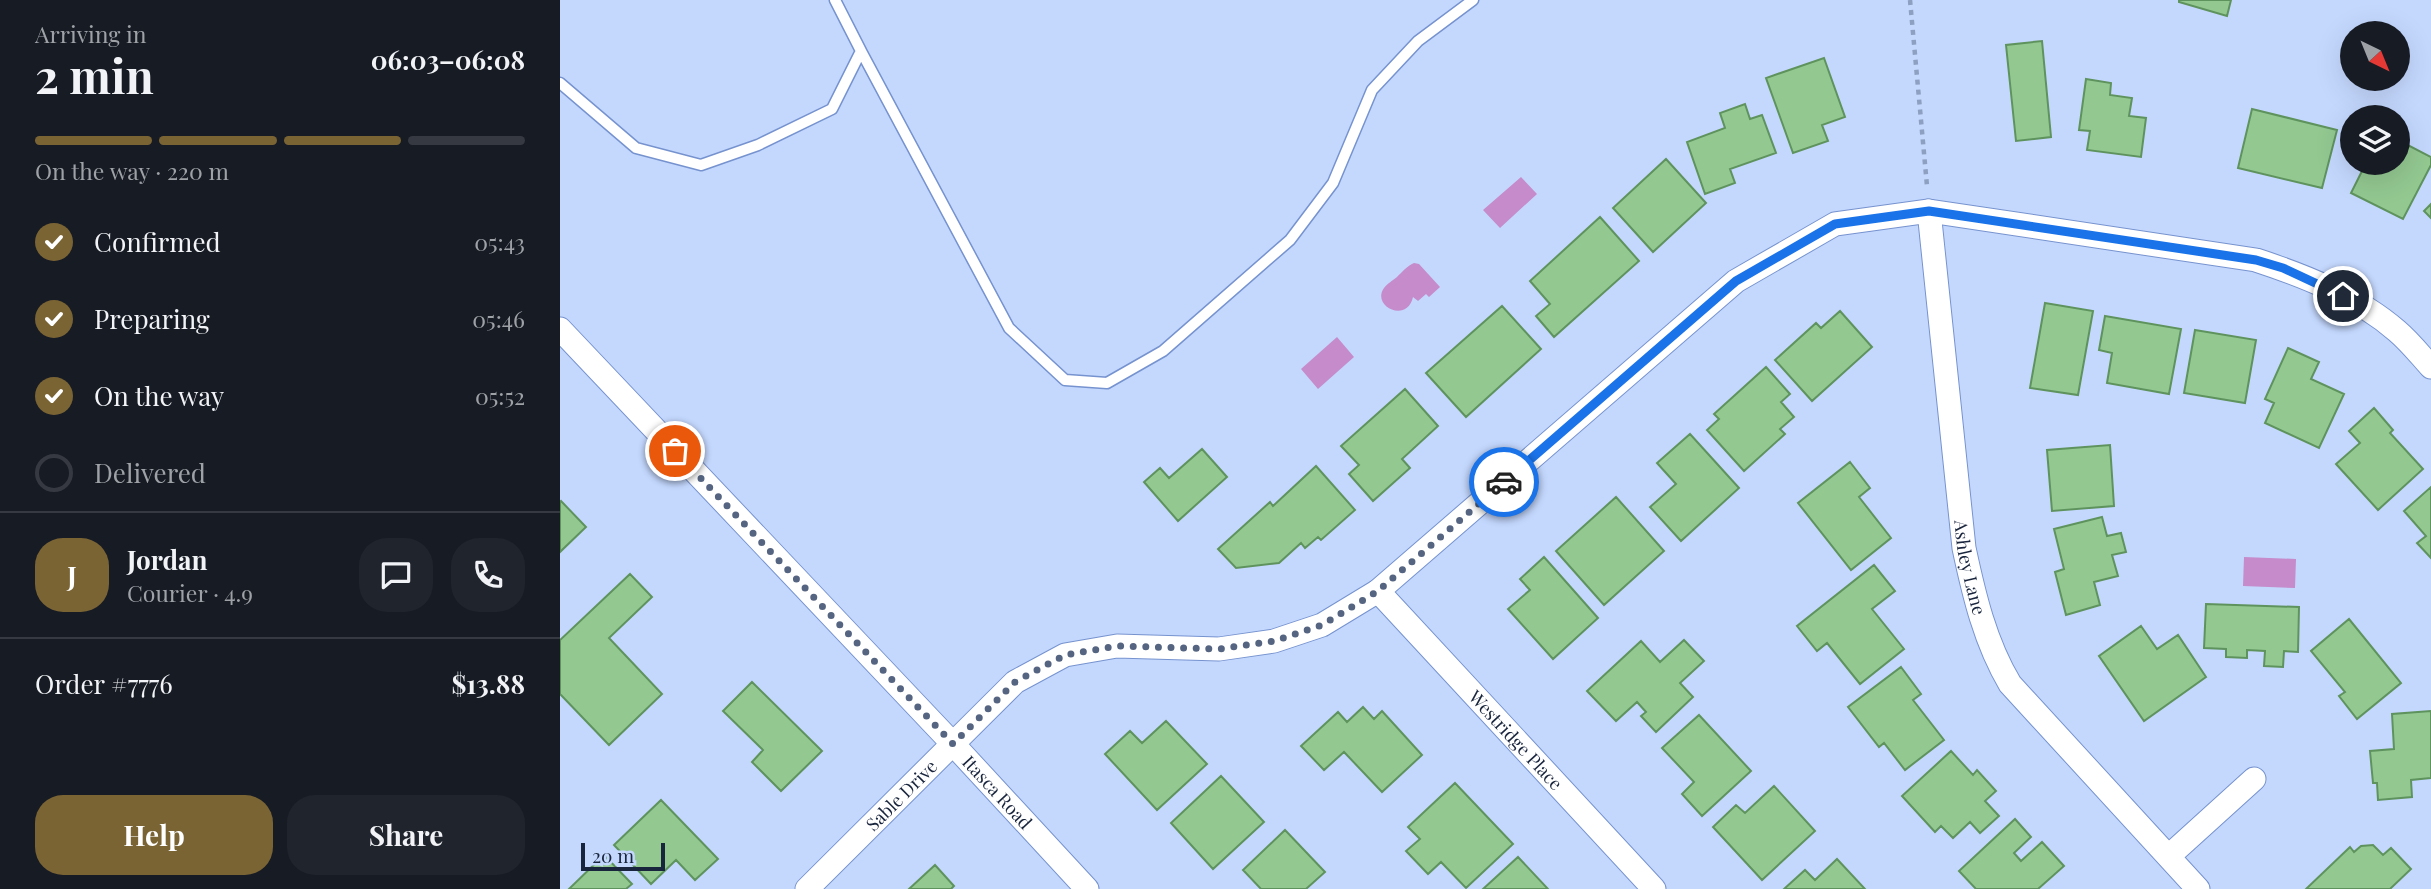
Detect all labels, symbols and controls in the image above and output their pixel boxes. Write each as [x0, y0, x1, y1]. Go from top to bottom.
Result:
text: Arriving in [35, 18, 147, 49]
north arrow [2340, 21, 2410, 91]
map controls [2340, 21, 2410, 175]
text: 06:03–06:08 [371, 42, 525, 77]
text: 2 min [35, 44, 154, 106]
button: layers [2340, 105, 2410, 175]
text: On the way · 220 m [35, 155, 229, 186]
icon: check [35, 223, 73, 261]
text: Confirmed [94, 224, 221, 259]
text: 05:43 [474, 226, 525, 257]
pin [2313, 266, 2373, 326]
icon: home [2324, 277, 2362, 315]
icon: check [35, 300, 73, 338]
text: Preparing [94, 301, 210, 336]
text: 05:46 [472, 303, 525, 334]
icon: check [35, 377, 73, 415]
text: On the way [94, 378, 224, 413]
text: 05:52 [475, 380, 525, 411]
pin [645, 421, 705, 481]
icon: bag [656, 432, 694, 470]
courier [1469, 447, 1539, 517]
text: Delivered [94, 455, 206, 490]
icon: car [1485, 463, 1523, 501]
street label: Ashley Lane [1949, 518, 1992, 618]
button: chat [359, 538, 433, 612]
button: phone [451, 538, 525, 612]
text: Jordan [127, 542, 207, 577]
text: J [67, 558, 77, 593]
text: Courier · 4.9 [127, 577, 253, 608]
text: Order #7776 [35, 666, 173, 701]
text: $13.88 [451, 666, 525, 701]
street label: Westridge Place [1463, 684, 1568, 795]
street label: Itasca Road [957, 750, 1038, 835]
street label: Sable Drive [860, 754, 942, 836]
button: Help [35, 795, 273, 875]
button: Share [287, 795, 525, 875]
scale bar [581, 840, 665, 872]
text: 20 m [592, 842, 634, 868]

